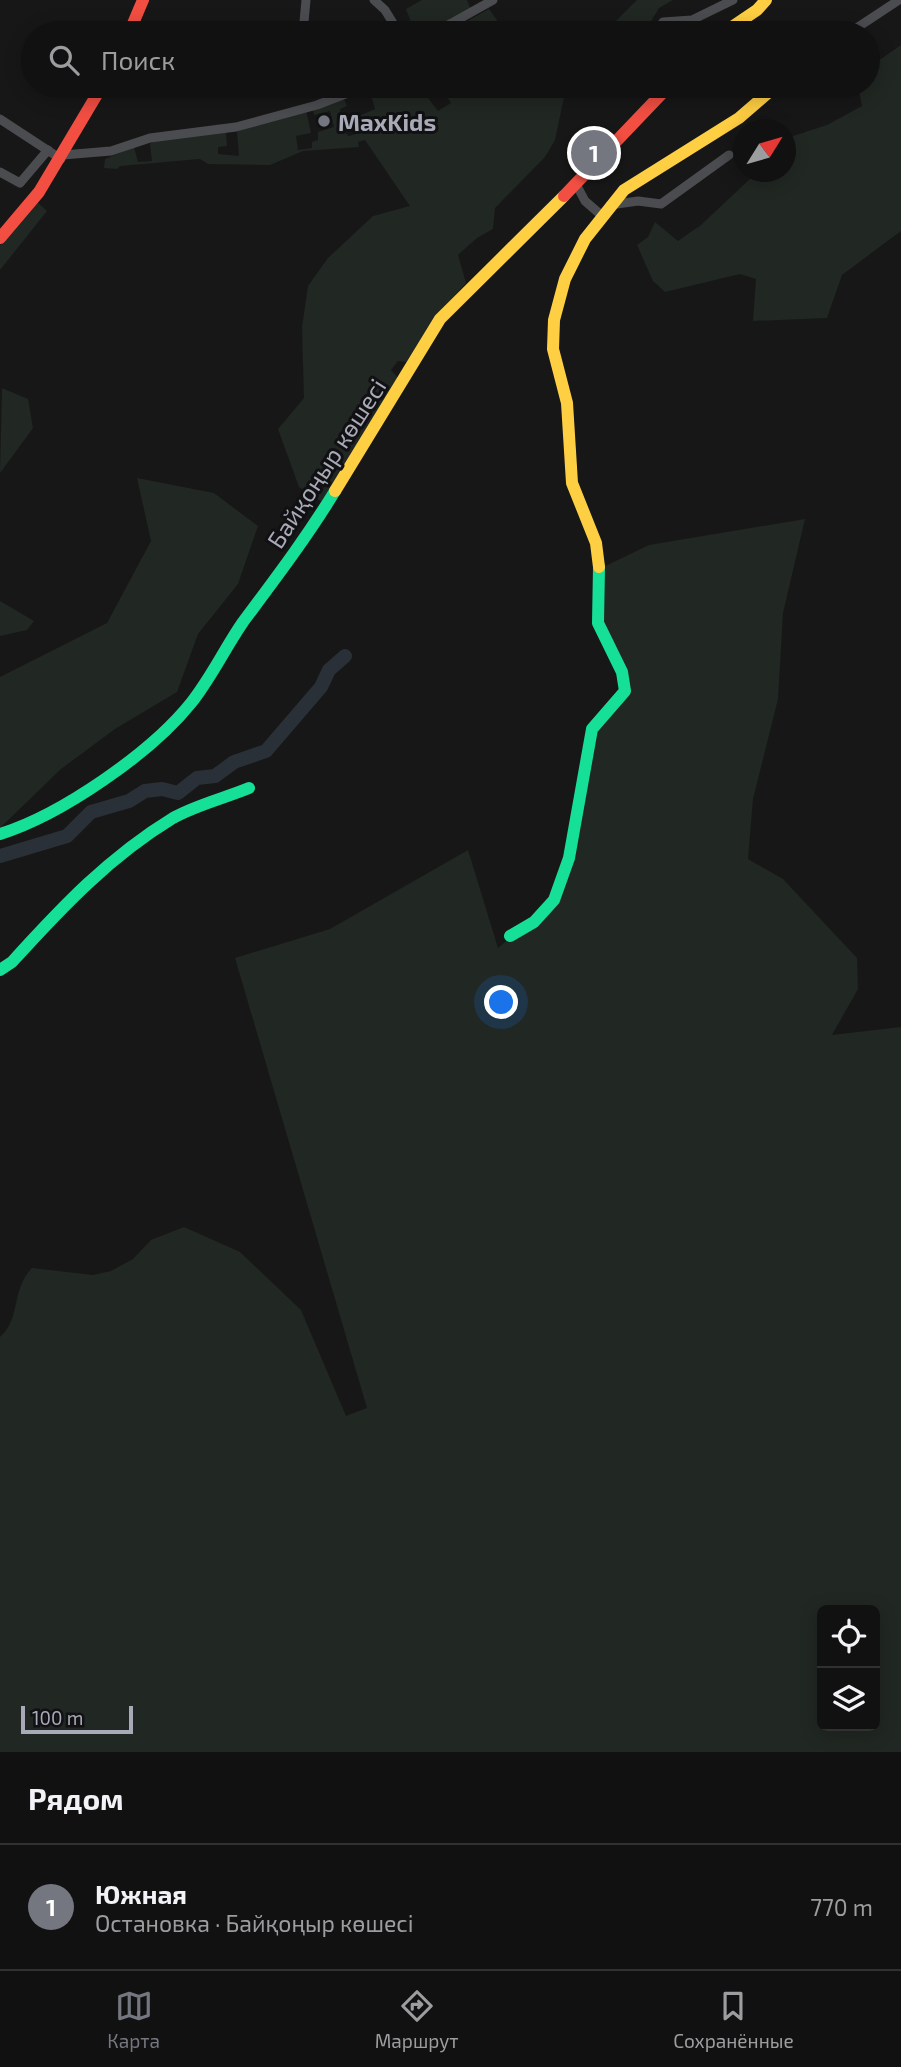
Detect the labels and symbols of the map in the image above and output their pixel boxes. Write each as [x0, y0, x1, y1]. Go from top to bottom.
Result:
place label: MaxKids [338, 107, 436, 136]
marker: MaxKids [316, 113, 332, 129]
north arrow [733, 119, 796, 182]
pin: 1 [571, 127, 617, 179]
street label: Байқоңыр көшесі [260, 373, 392, 553]
your location [484, 985, 518, 1019]
scale bar [21, 1703, 133, 1735]

